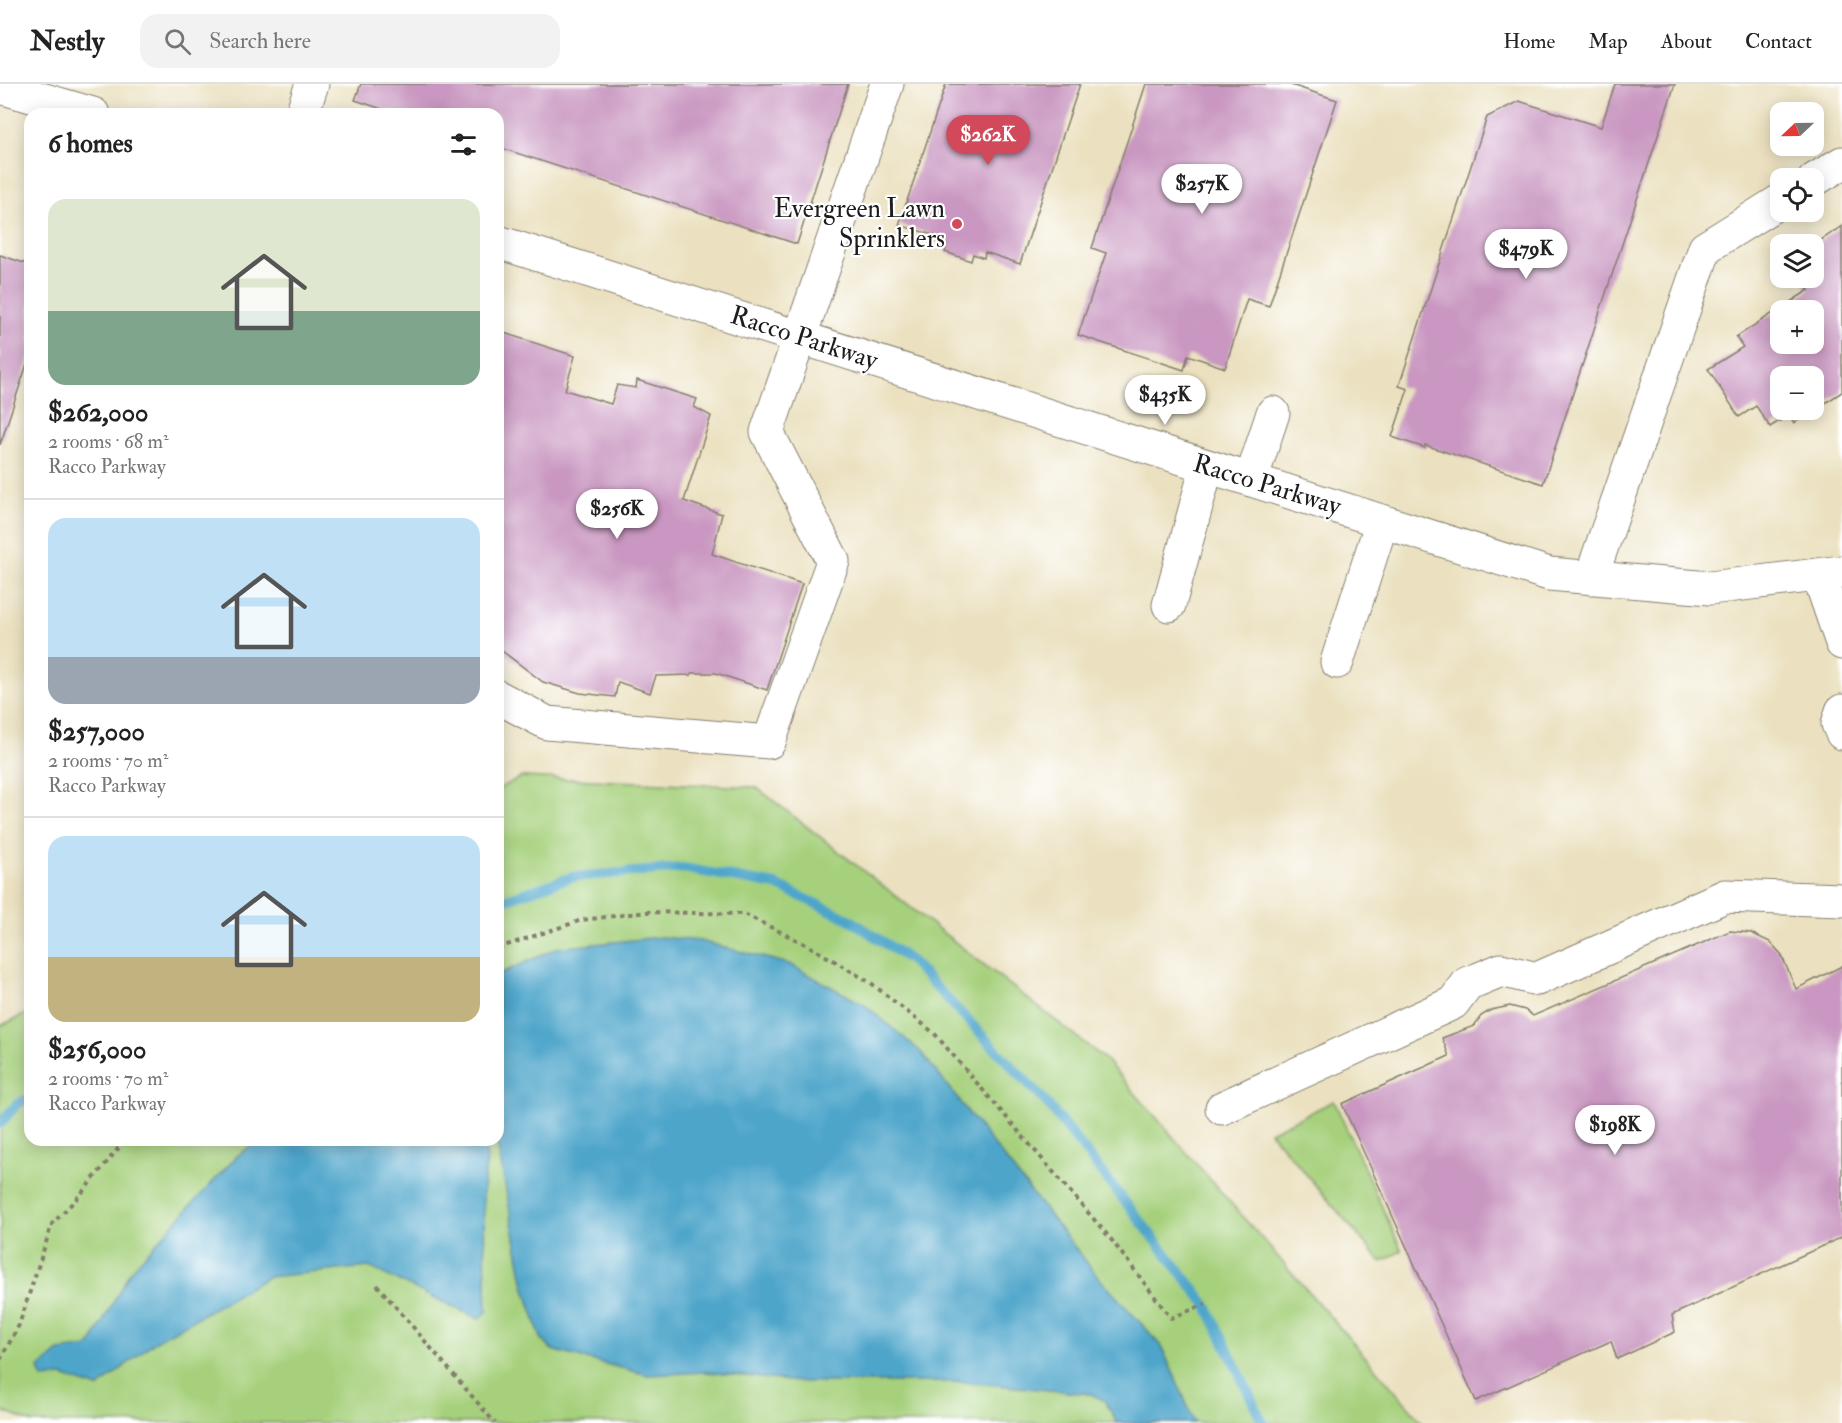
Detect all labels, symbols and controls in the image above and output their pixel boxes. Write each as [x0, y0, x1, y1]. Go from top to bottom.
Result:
search box [140, 14, 560, 68]
text: Nestly [30, 24, 104, 59]
icon: search [161, 25, 194, 58]
text: Search here [209, 27, 311, 55]
text: Home [1503, 28, 1555, 55]
text: Map [1588, 28, 1628, 55]
text: About [1661, 28, 1712, 55]
text: Contact [1745, 28, 1812, 55]
north arrow [1770, 102, 1824, 156]
map controls [1770, 102, 1824, 420]
pin: $262K [946, 115, 1030, 166]
text: $262K [960, 122, 1016, 147]
text: 6 homes [48, 128, 133, 160]
icon: filters [447, 128, 480, 161]
pin: $257K [1160, 164, 1244, 215]
button: locate [1770, 168, 1824, 222]
text: $257K [1175, 171, 1229, 196]
place label: Evergreen Lawn Sprinklers [774, 193, 945, 256]
marker: Evergreen Lawn Sprinklers [950, 217, 964, 231]
pin: $479K [1484, 229, 1568, 280]
button: layers [1770, 234, 1824, 288]
text: $479K [1498, 236, 1554, 261]
icon: home [210, 238, 318, 346]
street label: Racco Parkway [726, 299, 882, 377]
button: + [1770, 300, 1824, 354]
button: − [1770, 366, 1824, 420]
pin: $435K [1123, 375, 1207, 426]
text: $435K [1139, 382, 1191, 407]
text: $262,000 [48, 397, 148, 429]
text: 2 rooms · 68 m² [48, 429, 169, 454]
street label: Racco Parkway [1189, 447, 1345, 523]
text: Racco Parkway [48, 454, 166, 479]
pin: $256K [575, 489, 659, 540]
text: $256K [590, 496, 644, 521]
icon: home [210, 557, 318, 665]
text: $257,000 [48, 716, 145, 748]
text: 2 rooms · 70 m² [48, 748, 168, 773]
text: Racco Parkway [48, 773, 166, 798]
icon: home [210, 875, 318, 983]
text: $256,000 [48, 1034, 146, 1066]
text: 2 rooms · 70 m² [48, 1066, 168, 1091]
text: Racco Parkway [48, 1091, 166, 1116]
pin: $198K [1573, 1105, 1657, 1156]
text: $198K [1589, 1112, 1641, 1137]

